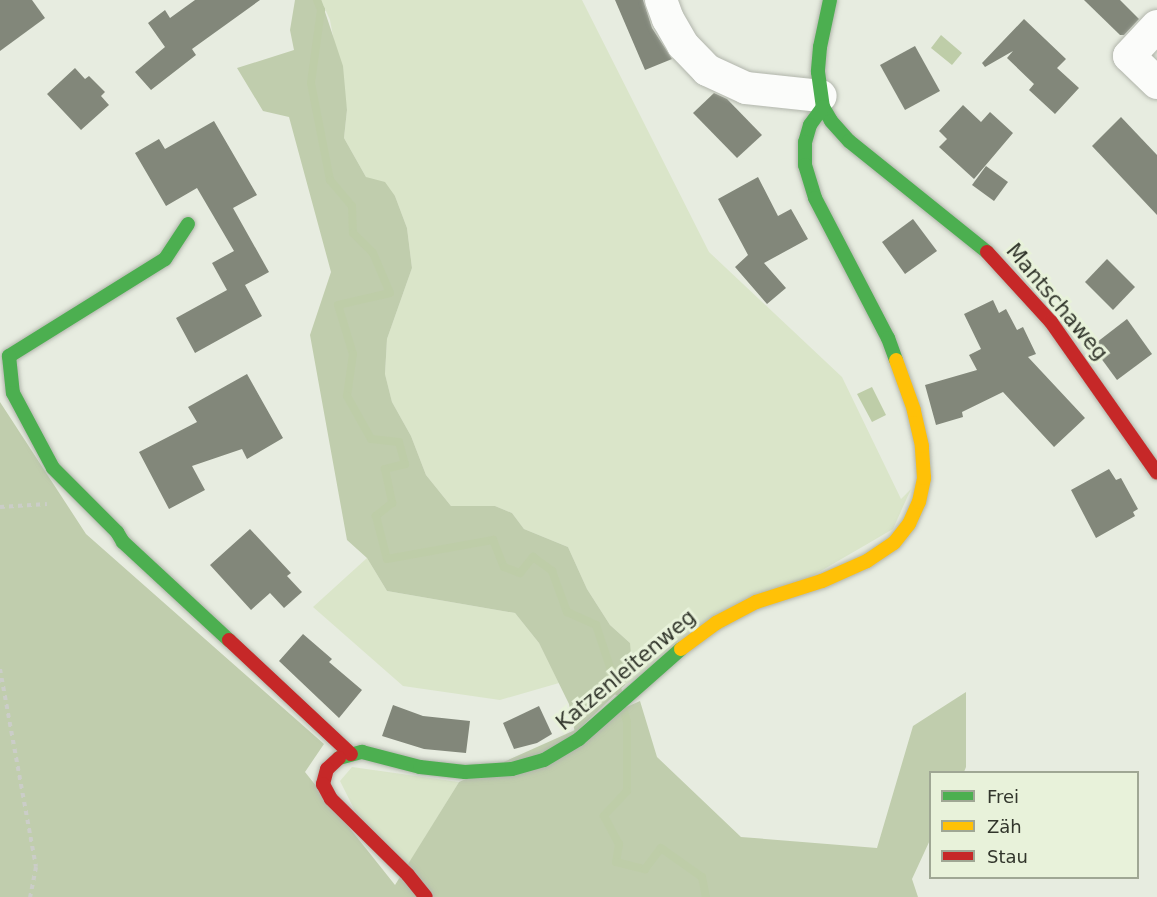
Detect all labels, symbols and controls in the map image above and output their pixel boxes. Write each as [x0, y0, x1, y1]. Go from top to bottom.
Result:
street label: Mantschaweg [1001, 239, 1113, 365]
street label: Katzenleitenweg [551, 604, 701, 736]
legend [929, 771, 1139, 879]
text: Frei [987, 786, 1019, 807]
text: Zäh [987, 816, 1022, 837]
text: Stau [987, 846, 1028, 867]

